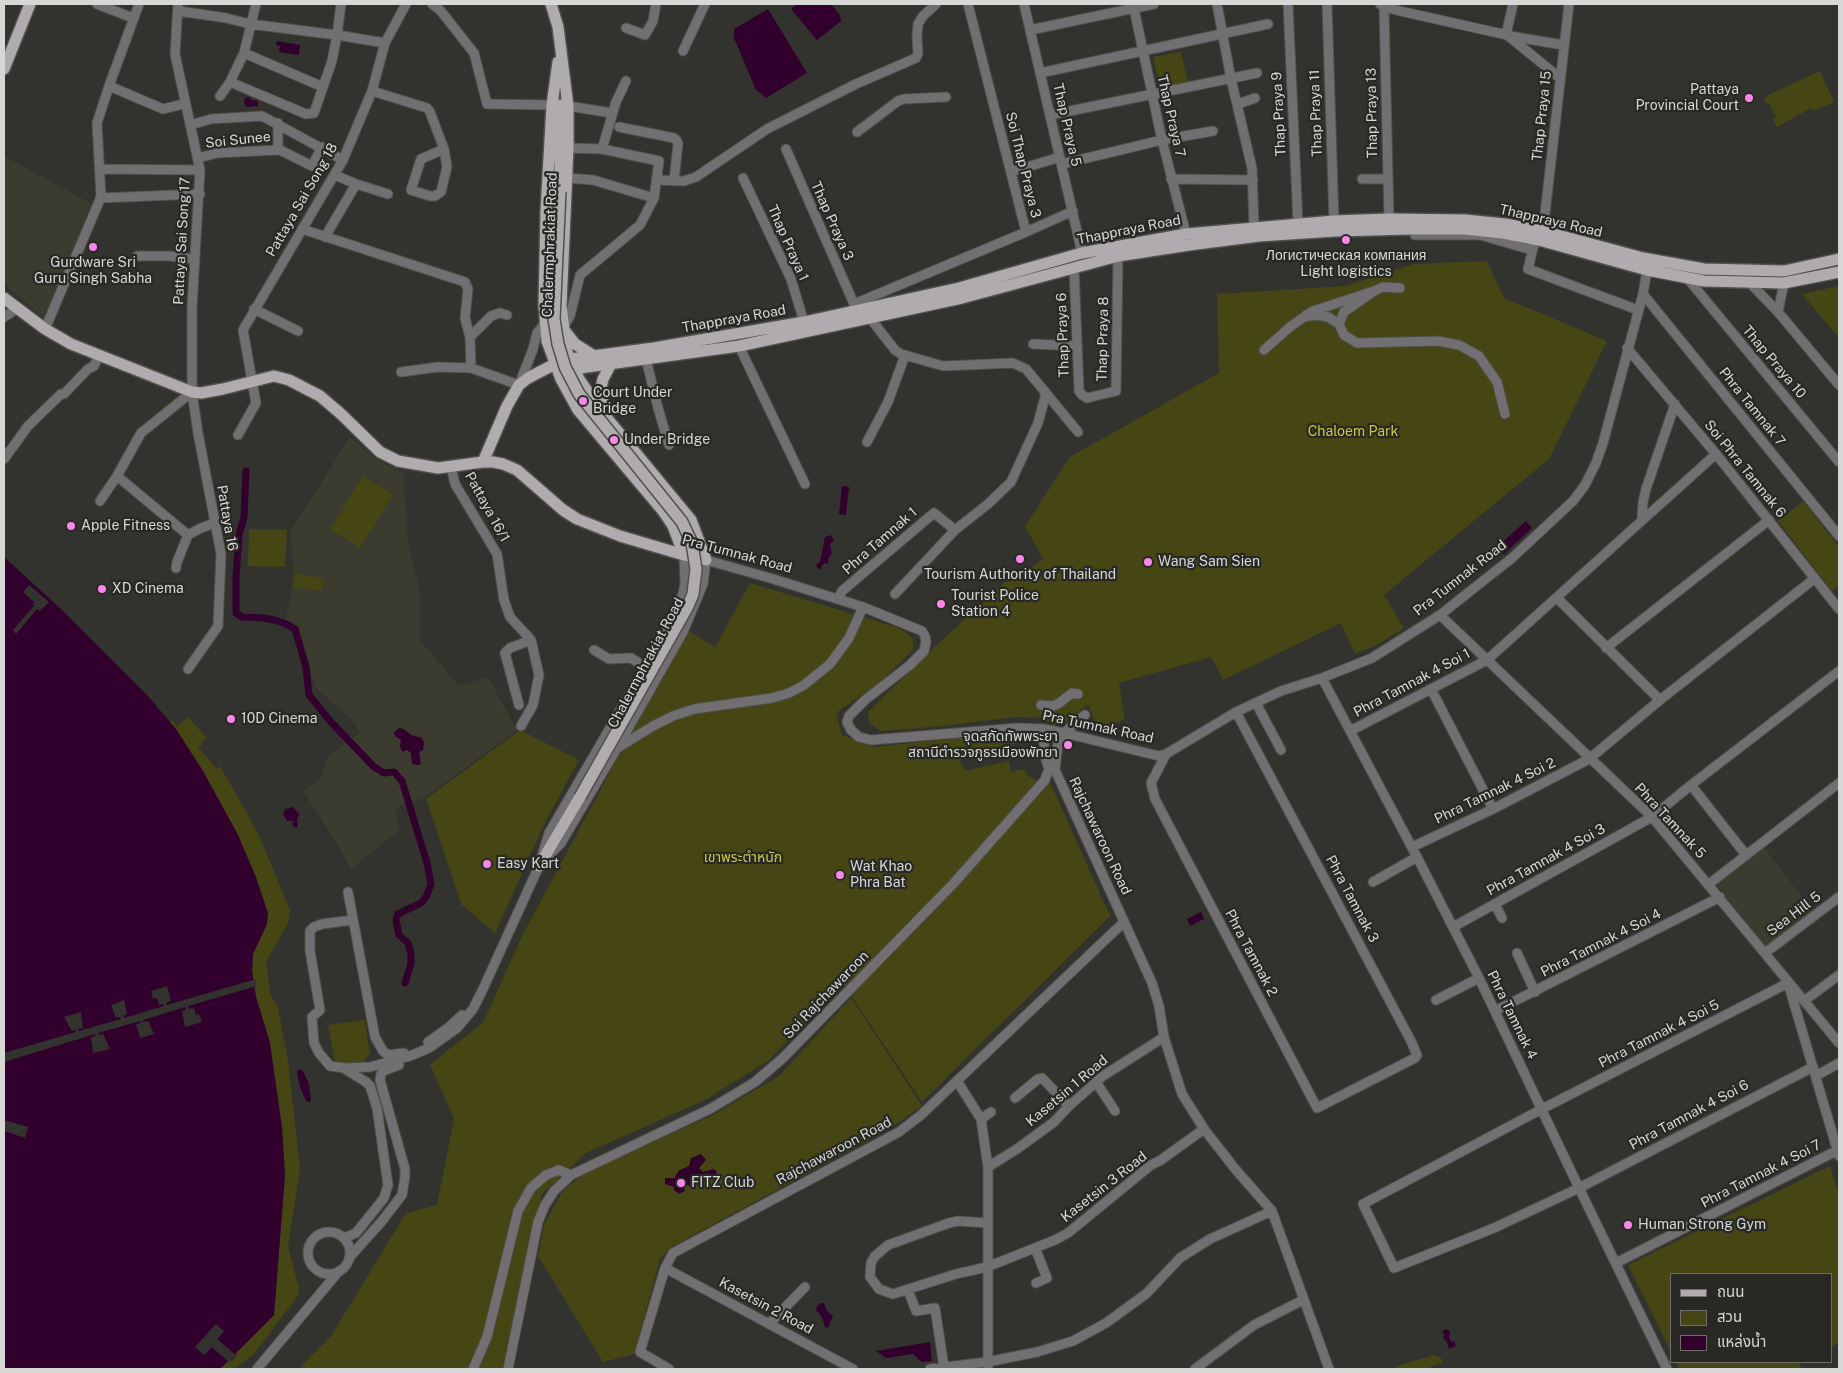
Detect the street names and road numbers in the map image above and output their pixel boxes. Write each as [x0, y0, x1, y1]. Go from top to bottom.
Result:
street label: Thap Praya 13 [1363, 68, 1381, 158]
street label: Thap Praya 11 [1306, 69, 1326, 157]
street label: Thap Praya 15 [1529, 70, 1555, 162]
street label: Thap Praya 9 [1268, 71, 1290, 157]
street label: Thap Praya 7 [1153, 73, 1189, 159]
street label: Thap Praya 5 [1049, 82, 1085, 168]
street label: Soi Thap Praya 3 [1002, 110, 1044, 220]
street label: Soi Sunee [204, 128, 272, 152]
street label: Pattaya Sai Song 18 [263, 140, 341, 260]
street label: Chalermphrakiat Road [539, 172, 561, 318]
street label: Pattaya Sai Song 17 [170, 177, 194, 305]
street label: Thap Praya 3 [807, 179, 857, 263]
street label: Thappraya Road [1498, 201, 1604, 241]
street label: Thap Praya 1 [764, 202, 812, 284]
street label: Thappraya Road [1076, 212, 1182, 248]
street label: Thap Praya 6 [1053, 292, 1073, 378]
street label: Thap Praya 8 [1094, 296, 1112, 382]
street label: Thappraya Road [681, 302, 787, 336]
street label: Thap Praya 10 [1739, 322, 1809, 402]
street label: Phra Tamnak 7 [1715, 364, 1789, 450]
street label: Soi Phra Tamnak 6 [1701, 417, 1789, 521]
street label: Pattaya 16/1 [461, 469, 513, 545]
street label: Pattaya 16 [213, 484, 241, 552]
street label: Phra Tamnak 1 [839, 504, 921, 578]
street label: Pra Tumnak Road [680, 531, 794, 577]
street label: Pra Tumnak Road [1410, 536, 1510, 620]
street label: Chalermphrakiat Road [605, 595, 687, 731]
street label: Phra Tamnak 4 Soi 1 [1351, 645, 1473, 721]
street label: Pra Tumnak Road [1041, 707, 1155, 747]
street label: Phra Tamnak 4 Soi 2 [1432, 754, 1558, 828]
street label: Rajchawaroon Road [1065, 774, 1135, 898]
street label: Phra Tamnak 5 [1631, 780, 1709, 862]
street label: Phra Tamnak 4 Soi 3 [1484, 820, 1608, 900]
street label: Phra Tamnak 3 [1322, 852, 1382, 946]
street label: Sea Hill 5 [1764, 888, 1824, 940]
street label: Phra Tamnak 4 Soi 4 [1538, 905, 1664, 981]
street label: Phra Tamnak 2 [1221, 907, 1281, 999]
street label: Soi Rajchawaroon [780, 948, 872, 1042]
street label: Phra Tamnak 4 [1483, 968, 1541, 1062]
street label: Phra Tamnak 4 Soi 5 [1596, 996, 1722, 1072]
street label: Kasetsin 1 Road [1023, 1052, 1111, 1130]
street label: Phra Tamnak 4 Soi 6 [1626, 1076, 1752, 1154]
street label: Rajchawaroon Road [773, 1114, 895, 1188]
street label: Phra Tamnak 4 Soi 7 [1698, 1136, 1824, 1212]
street label: Kasetsin 3 Road [1058, 1148, 1150, 1226]
street label: Kasetsin 2 Road [716, 1274, 816, 1338]

